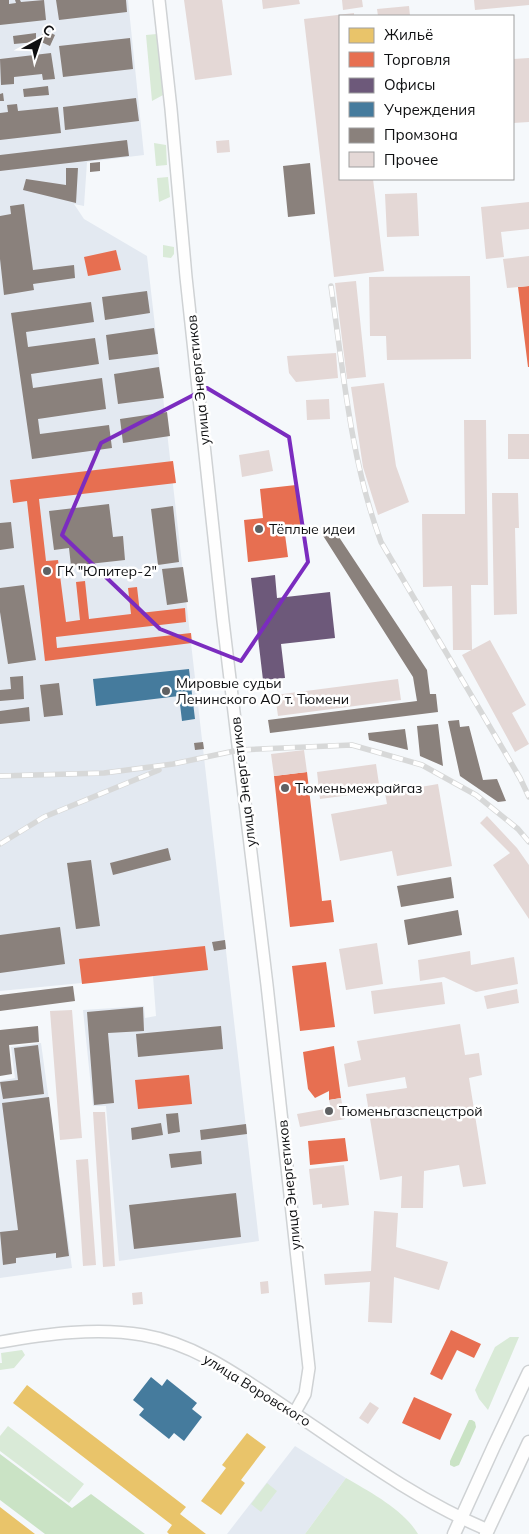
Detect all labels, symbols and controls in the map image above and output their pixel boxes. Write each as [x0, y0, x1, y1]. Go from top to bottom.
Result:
north arrow [15, 15, 65, 65]
legend [339, 15, 514, 180]
text: С [39, 20, 58, 40]
text: Жильё [384, 25, 433, 44]
text: Торговля [384, 50, 451, 69]
text: Офисы [384, 75, 436, 94]
text: Учреждения [383, 100, 476, 119]
text: Промзона [384, 125, 458, 144]
text: Прочее [384, 150, 438, 169]
street label: улица Энергетиков [182, 314, 214, 446]
place label: Тёплые идеи [269, 520, 355, 538]
marker: Тёплые идеи [253, 523, 265, 535]
place label: ГК "Юпитер-2" [57, 562, 157, 580]
marker: ГК "Юпитер-2" [41, 565, 53, 577]
place label: Мировые судьи Ленинского АО т. Тюмени [176, 674, 349, 708]
marker: Мировые судьи Ленинского АО т. Тюмени [160, 685, 172, 697]
street label: улица Энергетиков [226, 716, 260, 848]
place label: Тюменьмежрайгаз [295, 779, 422, 797]
marker: Тюменьмежрайгаз [279, 782, 291, 794]
place label: Тюменьгазспецстрой [339, 1102, 483, 1120]
marker: Тюменьгазспецстрой [323, 1105, 335, 1117]
street label: улица Энергетиков [273, 1119, 305, 1251]
street label: улица Воровского [200, 1350, 314, 1430]

